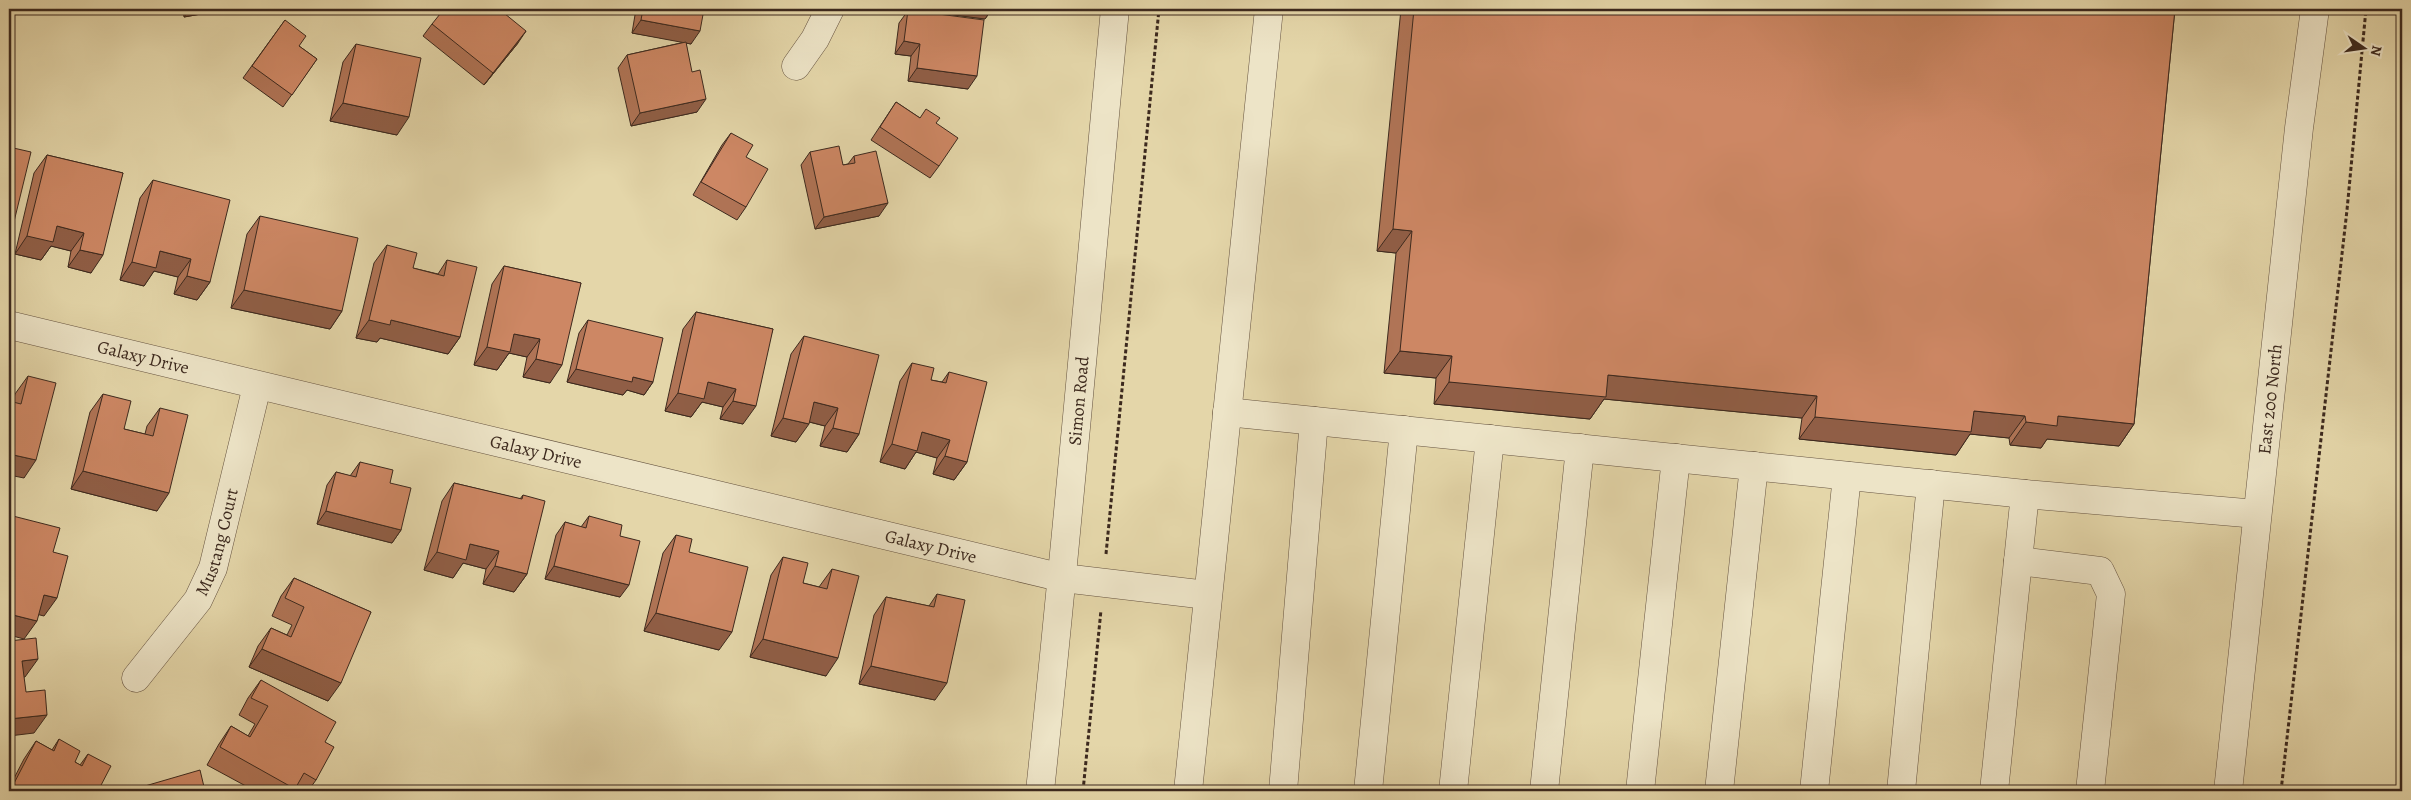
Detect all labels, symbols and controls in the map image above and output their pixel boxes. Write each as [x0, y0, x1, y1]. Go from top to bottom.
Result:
north arrow [2338, 22, 2388, 72]
text: N [2366, 44, 2387, 58]
street label: Galaxy Drive [95, 335, 192, 380]
street label: East 200 North [2252, 342, 2288, 456]
street label: Simon Road [1062, 355, 1095, 447]
street label: Galaxy Drive [488, 429, 584, 474]
street label: Mustang Court [190, 486, 244, 600]
street label: Galaxy Drive [882, 524, 979, 569]

